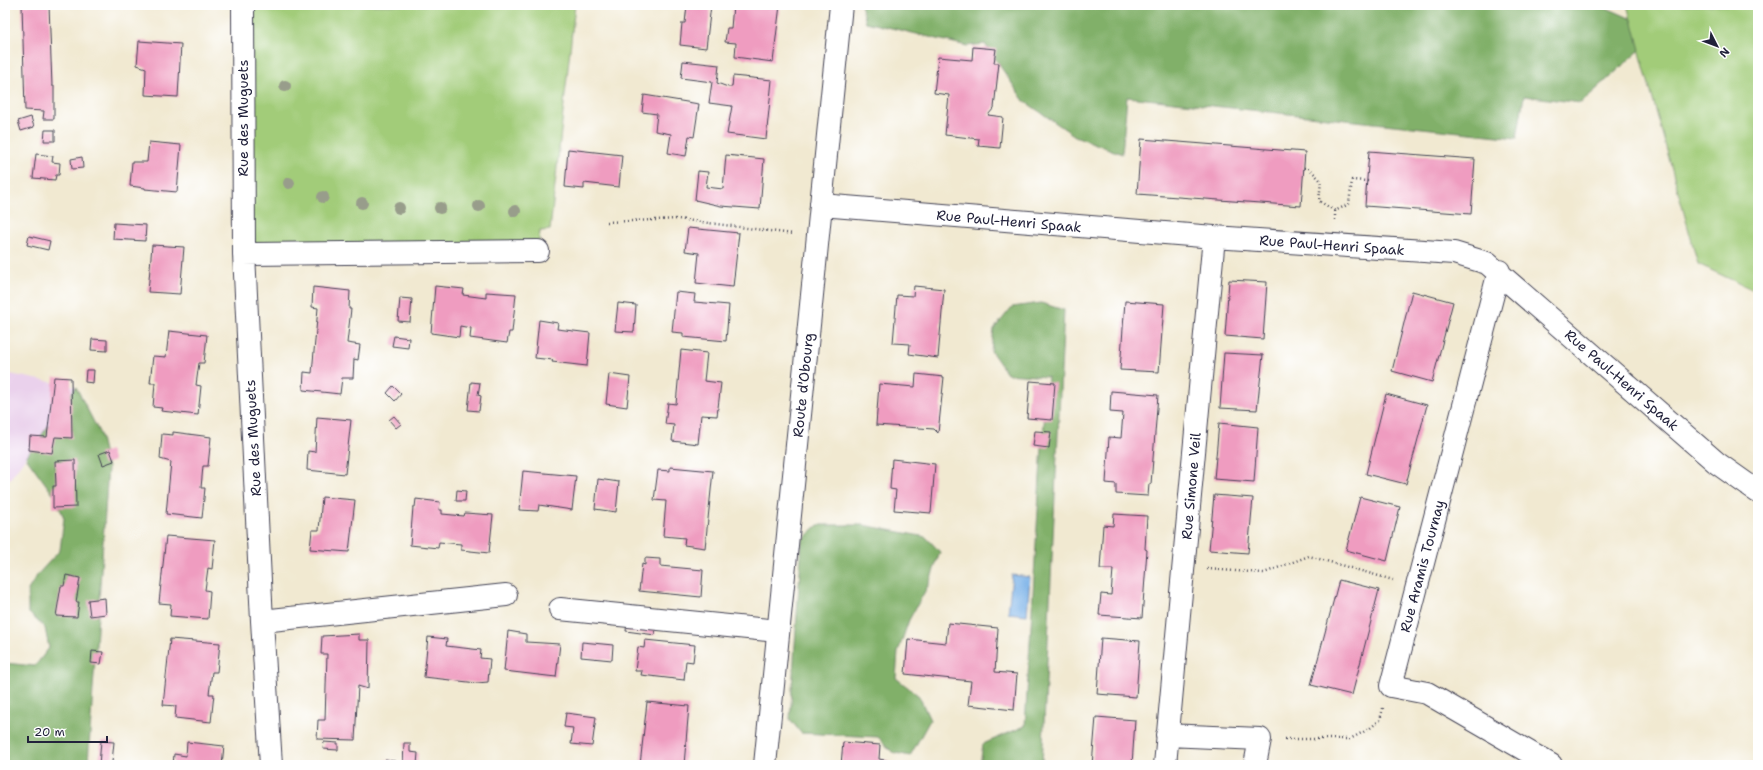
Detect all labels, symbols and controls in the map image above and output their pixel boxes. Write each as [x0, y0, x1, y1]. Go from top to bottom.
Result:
north arrow [1697, 26, 1737, 66]
text: N [1715, 44, 1733, 61]
street label: Rue des Muguets [234, 60, 252, 176]
street label: Rue Paul-Henri Spaak [936, 206, 1082, 236]
street label: Rue Paul-Henri Spaak [1259, 231, 1405, 259]
street label: Rue Paul-Henri Spaak [1561, 325, 1683, 435]
street label: Route d'Obourg [789, 332, 817, 438]
street label: Rue des Muguets [241, 379, 265, 497]
street label: Rue Simone Veil [1177, 431, 1205, 540]
street label: Rue Aramis Tournay [1396, 498, 1448, 634]
scale bar [28, 718, 107, 744]
text: 20 m [34, 724, 65, 740]

